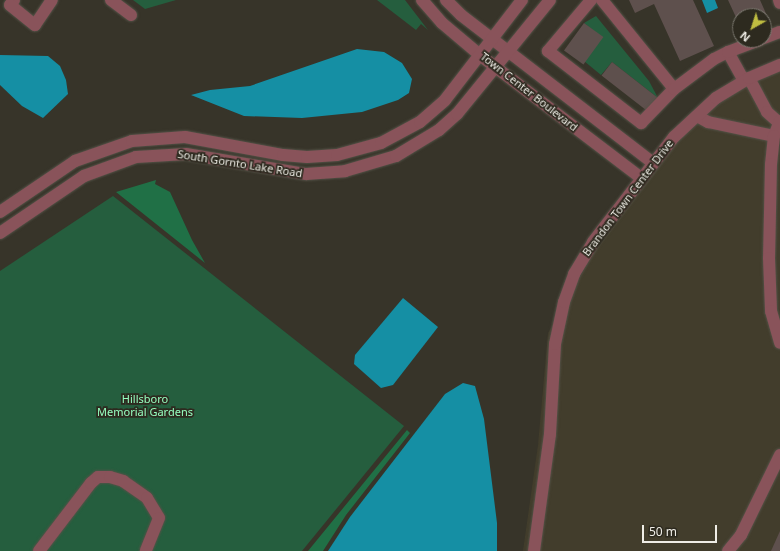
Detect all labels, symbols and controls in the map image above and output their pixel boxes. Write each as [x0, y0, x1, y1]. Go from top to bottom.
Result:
north arrow [732, 8, 772, 48]
text: N [737, 28, 753, 46]
street label: Town Center Boulevard [478, 50, 580, 134]
street label: Brandon Town Center Drive [580, 137, 676, 259]
street label: South Gornto Lake Road [177, 148, 303, 180]
park label: Hillsboro Memorial Gardens [97, 393, 193, 419]
scale bar [644, 517, 719, 543]
text: 50 m [649, 523, 677, 540]

